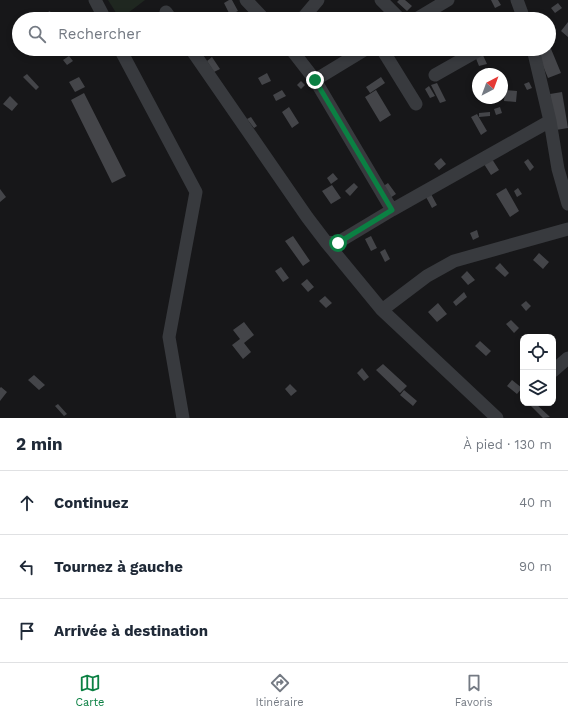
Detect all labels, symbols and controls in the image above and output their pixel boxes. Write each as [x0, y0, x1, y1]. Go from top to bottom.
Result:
search box [12, 12, 556, 56]
icon: search [26, 23, 48, 45]
text: Rechercher [58, 25, 141, 43]
north arrow [472, 68, 508, 104]
route end [306, 71, 324, 89]
route start [329, 234, 347, 252]
map controls [520, 334, 556, 406]
button: locate [520, 334, 556, 370]
button: layers [520, 370, 556, 406]
text: 2 min [16, 434, 62, 454]
text: À pied · 130 m [463, 437, 552, 452]
icon: ahead [16, 492, 38, 514]
text: Continuez [54, 494, 128, 512]
text: 40 m [519, 495, 552, 510]
icon: left [16, 556, 38, 578]
text: Tournez à gauche [54, 558, 183, 576]
text: 90 m [519, 559, 552, 574]
icon: arrive [16, 620, 38, 642]
text: Arrivée à destination [54, 622, 208, 640]
tab: Carte [76, 672, 104, 709]
tab: Itinéraire [256, 672, 304, 709]
tab: Favoris [455, 672, 492, 709]

